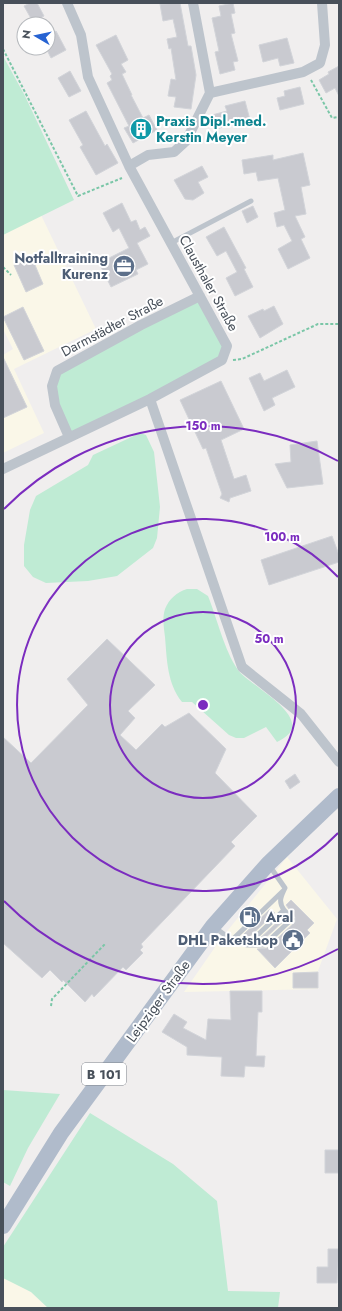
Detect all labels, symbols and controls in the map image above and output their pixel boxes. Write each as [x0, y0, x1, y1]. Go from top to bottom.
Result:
north arrow [16, 16, 56, 56]
text: N [18, 29, 35, 40]
place label: Praxis Dipl.-med. Kerstin Meyer [156, 111, 266, 147]
building icon: Praxis Dipl.-med. Kerstin Meyer [128, 116, 154, 142]
street label: Clausthaler Straße [174, 231, 244, 335]
place label: Notfalltraining Kurenz [14, 248, 109, 284]
office icon: Notfalltraining Kurenz [111, 253, 137, 279]
street label: Darmstädter Straße [57, 291, 167, 361]
text: 150 m [185, 417, 221, 435]
text: 100 m [264, 528, 300, 546]
text: 50 m [254, 630, 284, 648]
centre of rings [196, 698, 210, 712]
fuel station icon: Aral [237, 904, 263, 930]
place label: Aral [265, 907, 293, 927]
public building icon: DHL Paketshop [280, 927, 306, 953]
place label: DHL Paketshop [178, 930, 278, 950]
street label: Leipziger Straße [121, 956, 195, 1046]
road number: B 101 [82, 1063, 126, 1085]

